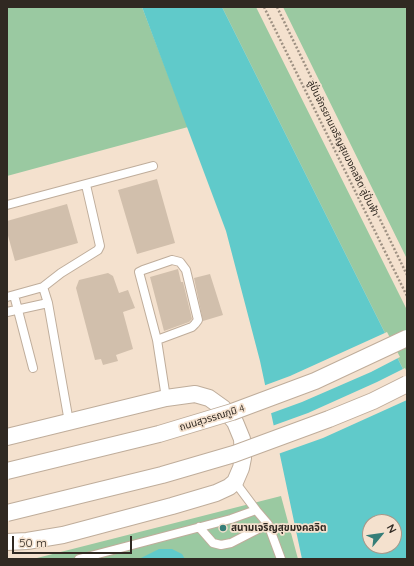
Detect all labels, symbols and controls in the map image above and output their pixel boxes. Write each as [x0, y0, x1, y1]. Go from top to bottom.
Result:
street label: ลู่ปั่นจักรยานเจริญสุขมงคลจิต ลู่ปั่นฟ้า [305, 78, 381, 218]
street label: ถนนสุวรรณภูมิ 4 [178, 402, 246, 434]
north arrow [362, 514, 402, 554]
place label: สนามเจริญสุขมงคลจิต [231, 522, 326, 534]
text: N [384, 522, 400, 536]
marker: สนามเจริญสุขมงคลจิต [218, 523, 228, 533]
scale bar [14, 528, 134, 554]
text: 50 m [19, 535, 47, 550]

